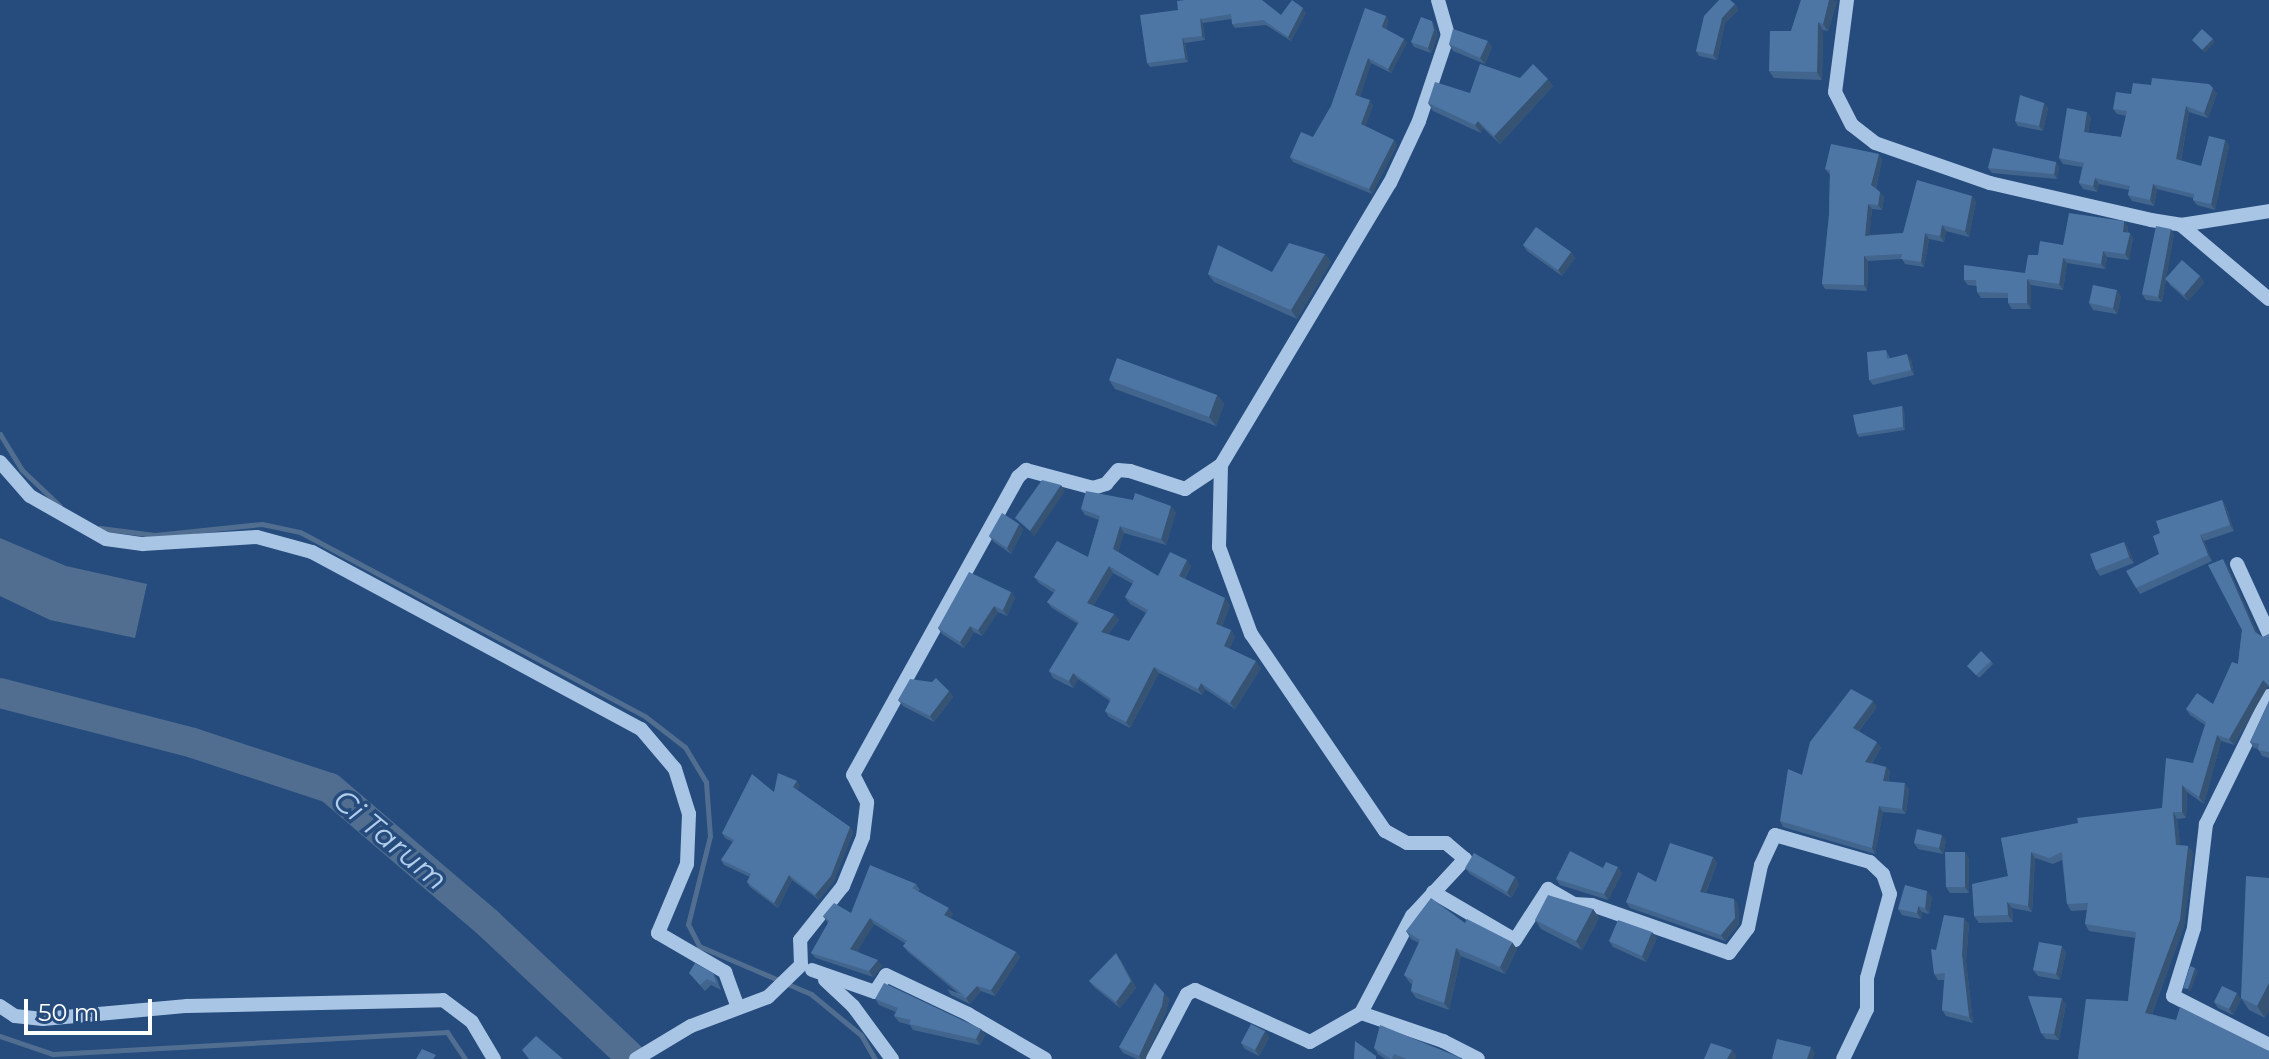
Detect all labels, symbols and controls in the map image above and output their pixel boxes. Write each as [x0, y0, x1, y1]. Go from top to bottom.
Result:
water label: Ci Tarum [326, 782, 454, 898]
scale bar [28, 983, 156, 1033]
text: 50 m [38, 998, 99, 1027]

